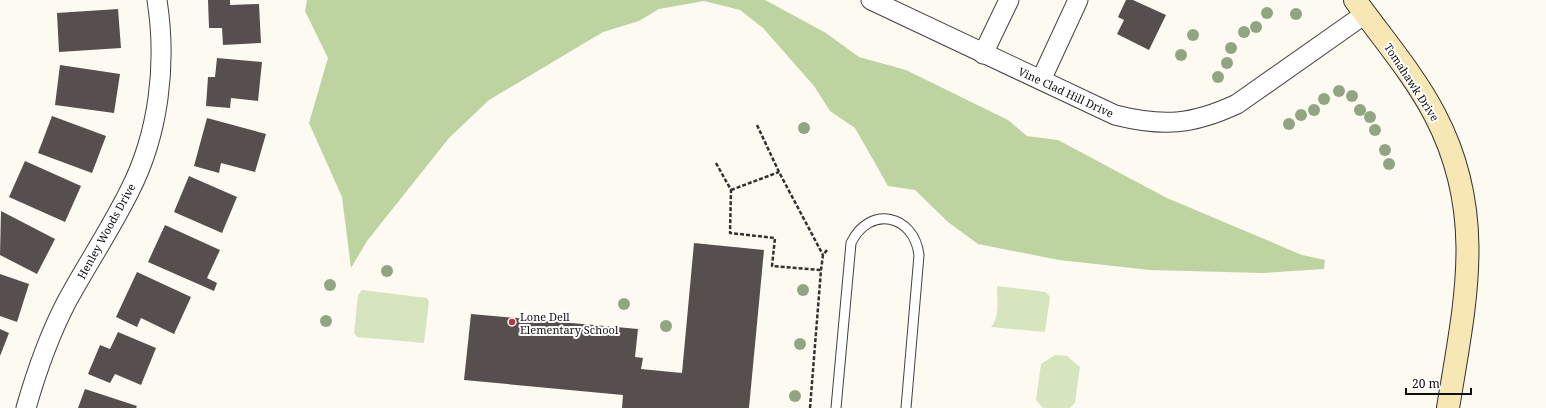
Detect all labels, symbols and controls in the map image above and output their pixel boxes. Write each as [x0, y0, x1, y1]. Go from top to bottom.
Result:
street label: Tomahawk Drive [1381, 40, 1443, 124]
street label: Vine Clad Hill Drive [1016, 63, 1116, 121]
street label: Henley Woods Drive [73, 180, 139, 281]
place label: Lone Dell Elementary School [520, 309, 619, 337]
marker: Lone Dell Elementary School [507, 317, 517, 327]
scale bar [1406, 370, 1471, 396]
text: 20 m [1412, 375, 1440, 392]

